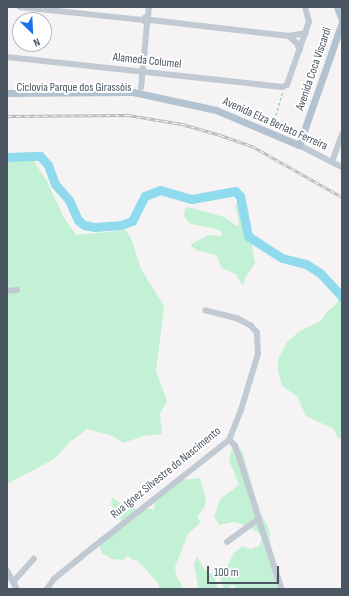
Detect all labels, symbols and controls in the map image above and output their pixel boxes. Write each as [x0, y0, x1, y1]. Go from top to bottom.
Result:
north arrow [12, 12, 52, 52]
street label: Avenida Coca Viscardi [293, 26, 335, 112]
text: N [31, 35, 42, 50]
street label: Alameda Columel [112, 50, 182, 72]
street label: Ciclovia Parque dos Girassóis [16, 81, 132, 95]
street label: Avenida Elza Berlato Ferreira [220, 94, 330, 154]
street label: Rua Ignez Silvestre do Nascimento [108, 424, 224, 522]
scale bar [209, 558, 281, 584]
text: 100 m [214, 565, 239, 580]

